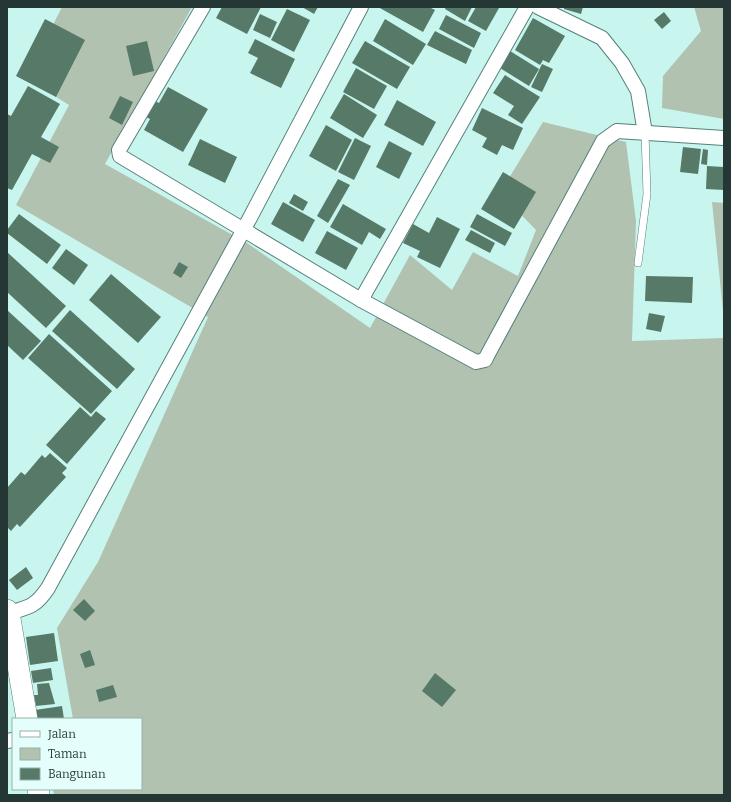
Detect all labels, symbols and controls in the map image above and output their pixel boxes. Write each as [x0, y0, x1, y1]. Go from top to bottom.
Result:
legend [12, 718, 142, 790]
text: Jalan [47, 727, 76, 741]
text: Taman [48, 747, 87, 761]
text: Bangunan [48, 767, 106, 781]

